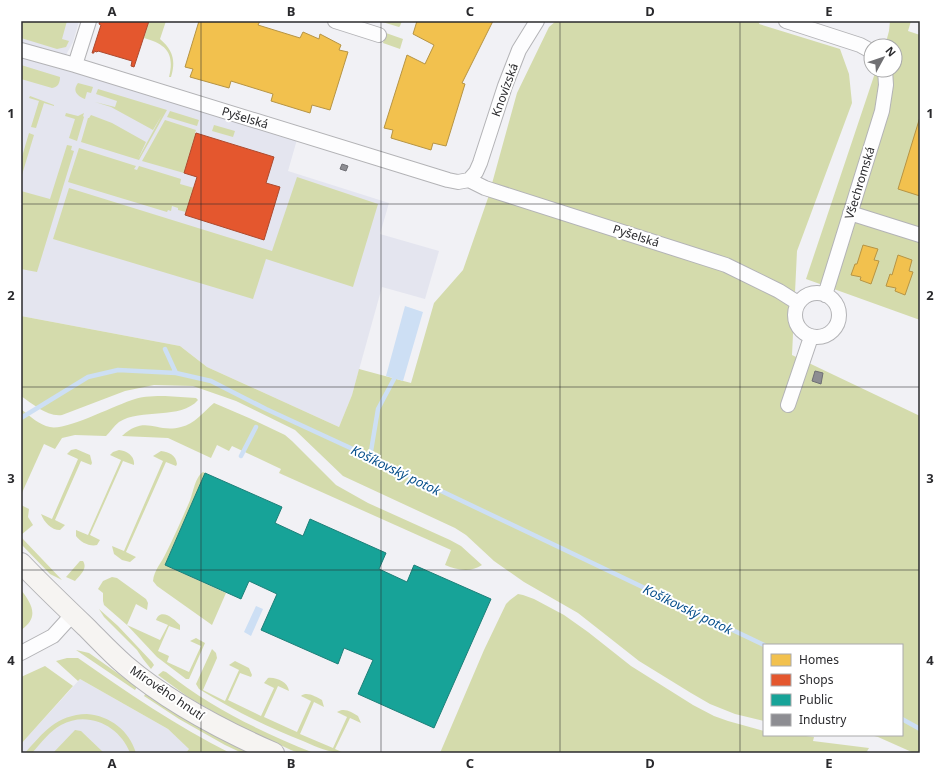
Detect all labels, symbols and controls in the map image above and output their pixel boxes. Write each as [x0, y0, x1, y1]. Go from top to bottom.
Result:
text: A [108, 2, 117, 20]
text: B [287, 2, 295, 20]
text: C [466, 2, 474, 20]
text: D [645, 2, 655, 20]
text: E [825, 2, 833, 20]
north arrow [863, 38, 903, 78]
text: N [882, 43, 900, 60]
street label: Knovízská [487, 61, 522, 119]
street label: Pyšelská [220, 102, 271, 133]
text: 1 [7, 104, 15, 122]
text: 1 [926, 104, 934, 122]
street label: Všechromská [840, 145, 879, 221]
street label: Pyšelská [611, 220, 662, 251]
text: 2 [7, 286, 15, 304]
text: 2 [926, 286, 934, 304]
water label: Košíkovský potok [348, 441, 444, 500]
text: 3 [7, 469, 15, 487]
text: 3 [926, 469, 934, 487]
water label: Košíkovský potok [640, 580, 736, 639]
legend [763, 644, 903, 736]
text: 4 [7, 651, 15, 669]
text: Homes [799, 651, 839, 668]
text: 4 [926, 651, 934, 669]
street label: Mírového hnutí [127, 661, 208, 724]
text: Shops [799, 671, 834, 688]
text: Public [799, 691, 833, 708]
text: Industry [799, 711, 847, 728]
text: A [108, 754, 117, 772]
text: B [287, 754, 295, 772]
text: C [466, 754, 474, 772]
text: D [645, 754, 655, 772]
text: E [825, 754, 833, 772]

